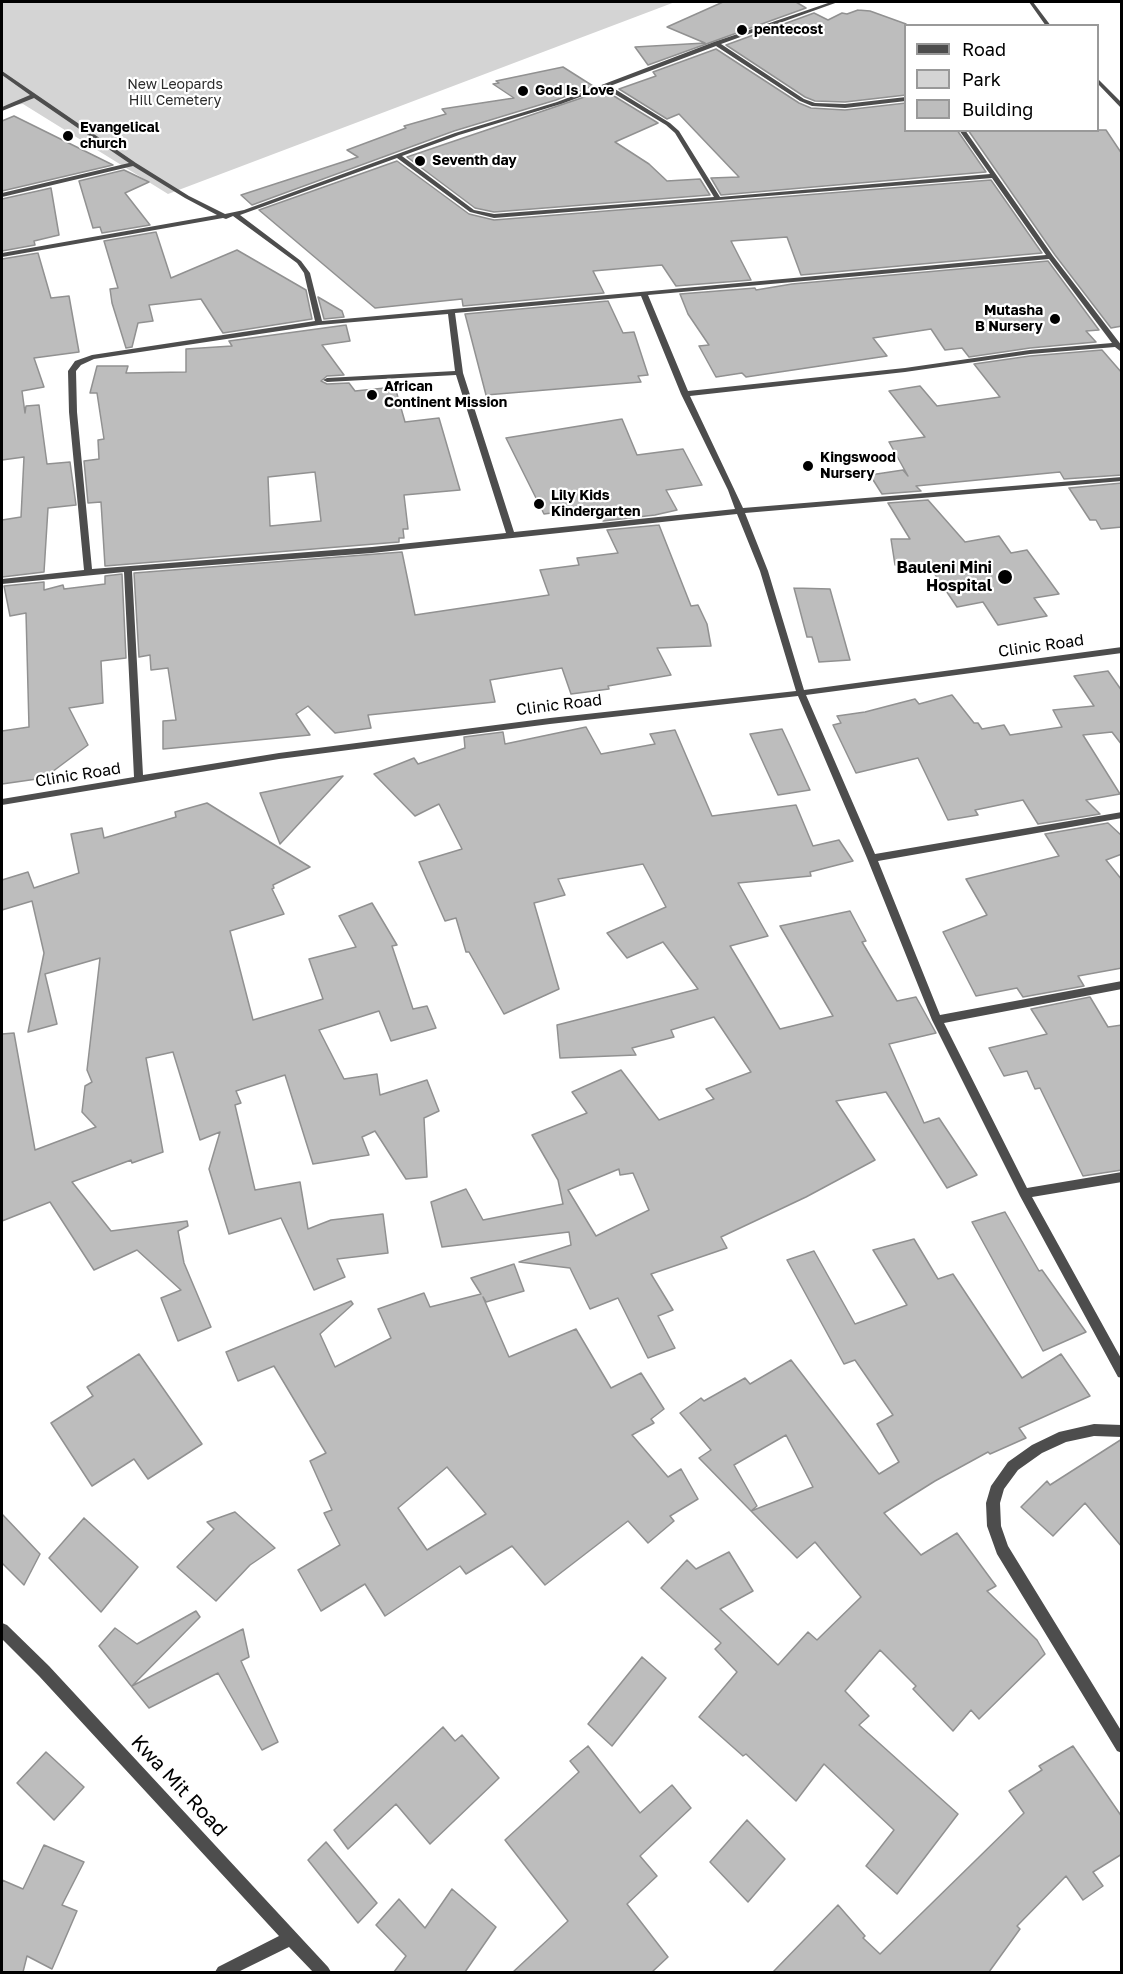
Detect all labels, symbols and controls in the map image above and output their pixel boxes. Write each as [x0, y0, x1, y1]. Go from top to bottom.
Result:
place label: pentecost [754, 22, 823, 38]
marker: pentecost [735, 23, 749, 37]
legend [904, 24, 1099, 132]
text: Road [962, 38, 1006, 60]
text: Park [962, 68, 1001, 90]
park label: New Leopards Hill Cemetery [127, 77, 223, 110]
place label: God Is Love [535, 83, 614, 99]
marker: God Is Love [516, 84, 530, 98]
text: Building [962, 98, 1033, 120]
place label: Evangelical church [80, 120, 159, 152]
marker: Evangelical church [61, 129, 75, 143]
place label: Seventh day [432, 153, 517, 169]
marker: Seventh day [413, 154, 427, 168]
place label: Mutasha B Nursery [975, 303, 1043, 336]
marker: Mutasha B Nursery [1048, 312, 1062, 326]
place label: African Continent Mission [384, 379, 507, 412]
marker: African Continent Mission [365, 388, 379, 402]
place label: Kingswood Nursery [820, 450, 896, 482]
marker: Kingswood Nursery [801, 459, 815, 473]
place label: Lily Kids Kindergarten [551, 488, 640, 520]
marker: Lily Kids Kindergarten [532, 497, 546, 511]
place label: Bauleni Mini Hospital [896, 558, 992, 596]
marker: Bauleni Mini Hospital [996, 568, 1014, 586]
street label: Clinic Road [997, 630, 1085, 662]
street label: Clinic Road [515, 690, 603, 720]
street label: Clinic Road [34, 759, 122, 791]
street label: Kwa Mit Road [126, 1730, 232, 1842]

